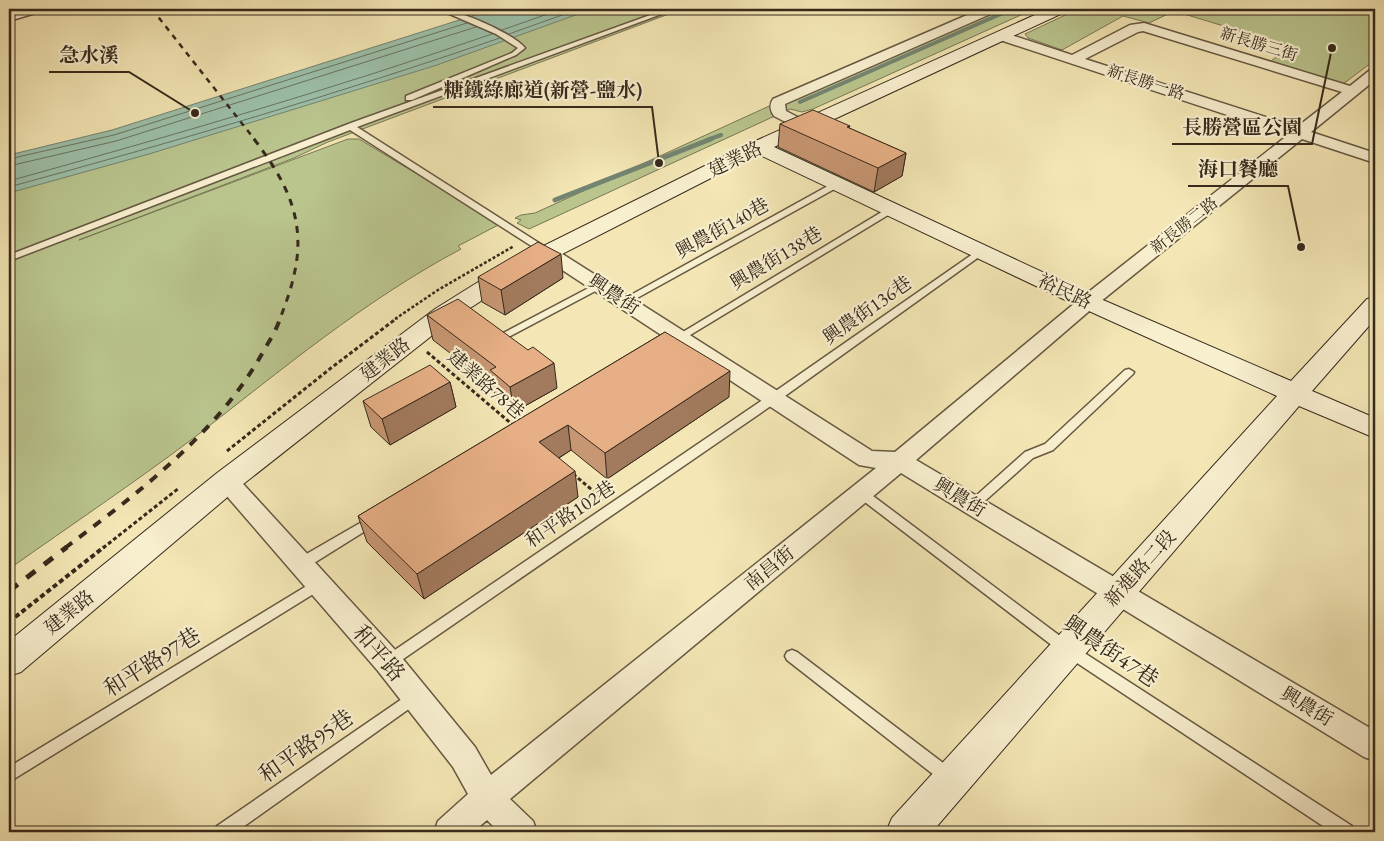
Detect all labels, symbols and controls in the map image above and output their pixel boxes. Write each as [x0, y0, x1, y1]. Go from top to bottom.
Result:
street label: 新長勝三街 [1218, 22, 1300, 66]
callout: 急水溪 [49, 37, 129, 72]
text: 急水溪 [59, 42, 119, 68]
street label: 新長勝一路 [1105, 60, 1187, 104]
callout: 糖鐵綠廊道(新營-鹽水) [433, 72, 652, 107]
text: 糖鐵綠廊道(新營-鹽水) [444, 77, 642, 103]
callout: 長勝營區公園 [1172, 109, 1312, 144]
text: 長勝營區公園 [1182, 114, 1302, 140]
street label: 建業路 [704, 135, 766, 183]
callout: 海口餐廳 [1188, 151, 1288, 186]
text: 海口餐廳 [1198, 156, 1278, 182]
street label: 興農街140巷 [671, 192, 773, 264]
street label: 新長勝二路 [1146, 192, 1222, 258]
street label: 興農街138巷 [725, 221, 827, 295]
street label: 興農街 [583, 268, 645, 320]
street label: 裕民路 [1034, 268, 1096, 314]
street label: 興農街136巷 [817, 270, 917, 350]
street label: 建業路 [355, 332, 415, 386]
street label: 建業路78巷 [442, 344, 530, 424]
street label: 興農街 [929, 472, 991, 522]
street label: 和平路102巷 [520, 475, 620, 553]
street label: 新進路二段 [1099, 524, 1181, 612]
street label: 南昌街 [739, 540, 799, 596]
street label: 建業路 [39, 584, 99, 640]
street label: 興農街47巷 [1058, 608, 1164, 694]
street label: 和平路 [346, 619, 412, 687]
street label: 和平路97巷 [98, 621, 206, 703]
street label: 興農街 [1276, 681, 1338, 731]
street label: 和平路95巷 [253, 703, 359, 789]

